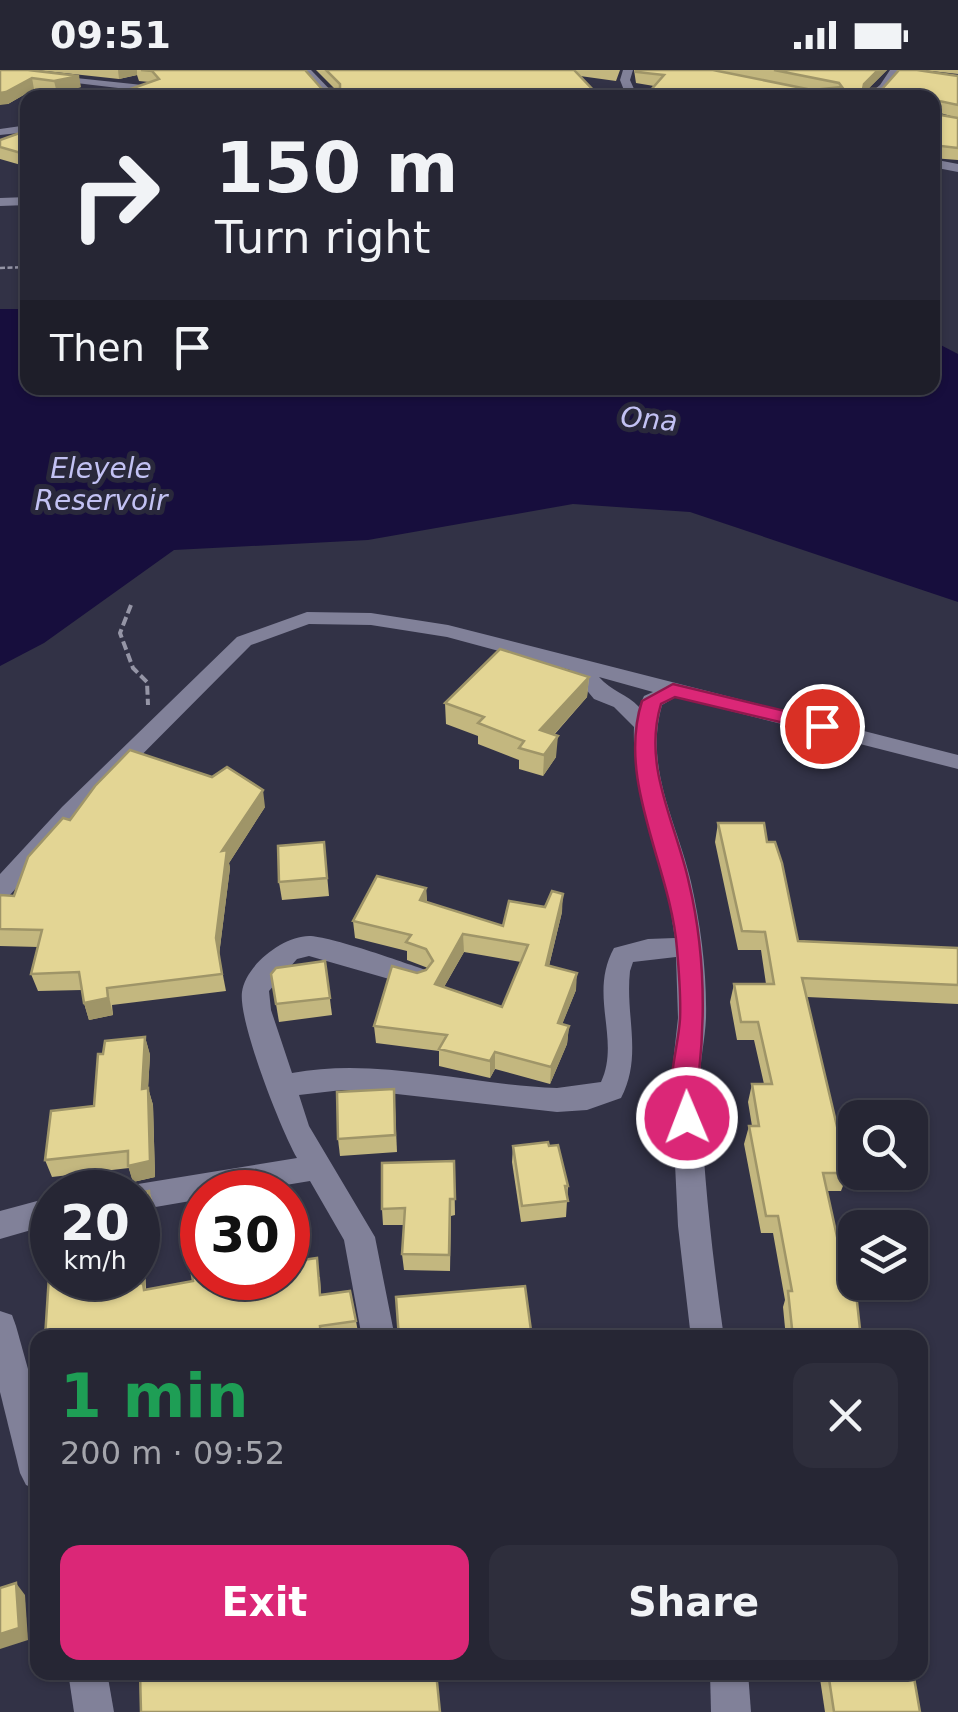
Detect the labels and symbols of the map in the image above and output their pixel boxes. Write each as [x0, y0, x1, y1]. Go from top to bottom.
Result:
water label: Ona [619, 400, 679, 438]
water label: Eleyele Reservoir [35, 452, 169, 517]
pin [780, 684, 865, 769]
position arrow [635, 1066, 739, 1170]
speed limit sign: 30 [180, 1170, 310, 1300]

